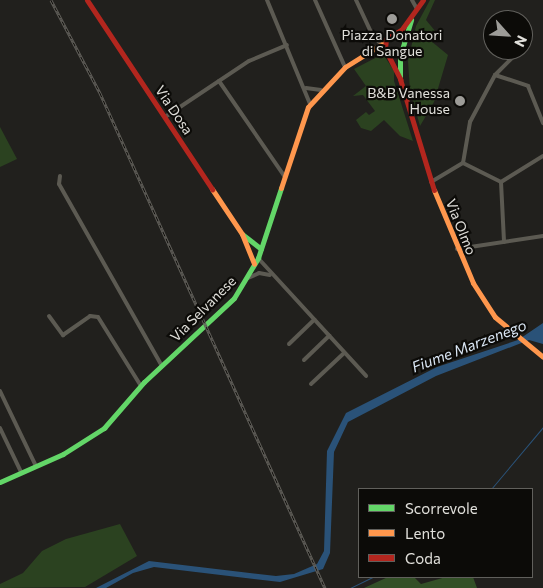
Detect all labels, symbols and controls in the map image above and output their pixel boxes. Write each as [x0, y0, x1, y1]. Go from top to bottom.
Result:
north arrow [483, 10, 533, 60]
marker: Piazza Donatori di Sangue [386, 13, 398, 25]
place label: Piazza Donatori di Sangue [342, 27, 442, 59]
text: N [511, 33, 531, 50]
street label: Via Dosa [152, 82, 196, 138]
place label: B&B Vanessa House [367, 85, 450, 118]
marker: B&B Vanessa House [454, 95, 466, 107]
street label: Via Olmo [442, 197, 480, 257]
street label: Via Selvanese [167, 273, 239, 345]
water label: Fiume Marzenego [409, 316, 529, 376]
legend [358, 488, 533, 578]
text: Scorrevole [405, 499, 478, 517]
text: Lento [405, 524, 445, 542]
text: Coda [405, 549, 441, 567]

